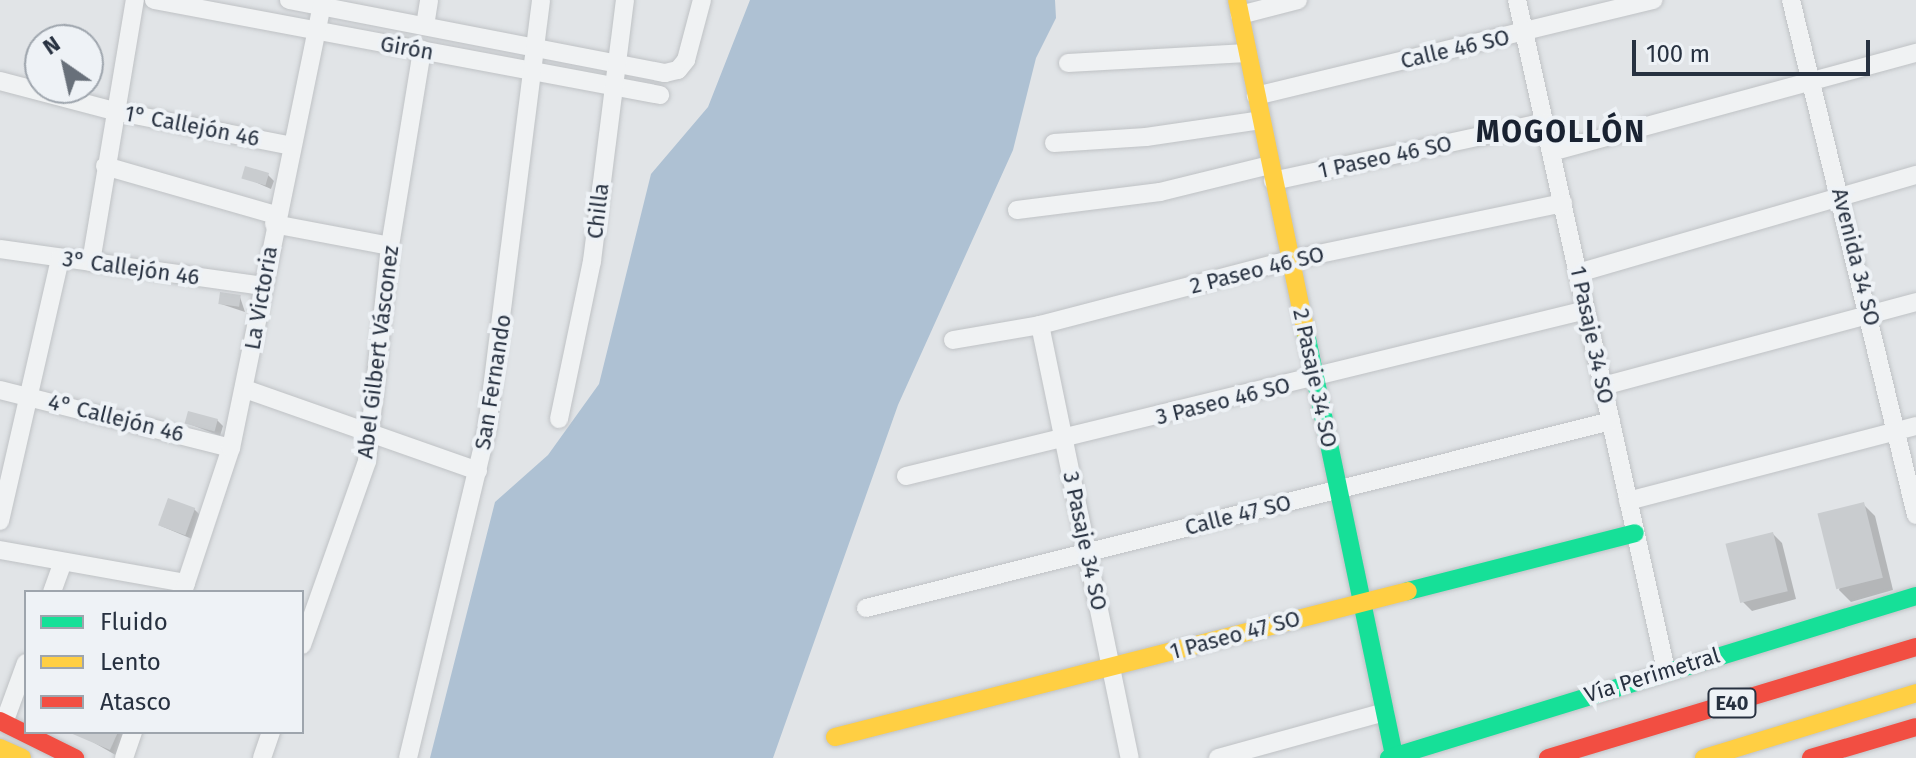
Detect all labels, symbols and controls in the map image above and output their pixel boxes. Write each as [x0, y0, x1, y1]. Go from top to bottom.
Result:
north arrow [24, 24, 104, 104]
street label: Calle 46 SO [1398, 24, 1512, 74]
scale bar [1636, 24, 1874, 74]
text: N [38, 30, 65, 61]
street label: Girón [378, 30, 436, 66]
text: 100 m [1646, 40, 1710, 68]
street label: 1° Callejón 46 [122, 100, 262, 152]
district label: MOGOLLÓN [1476, 114, 1646, 150]
street label: 1 Paseo 46 SO [1316, 130, 1454, 184]
street label: Chilla [581, 182, 615, 240]
street label: Avenida 34 SO [1826, 185, 1886, 329]
street label: 2 Paseo 46 SO [1187, 241, 1327, 299]
street label: La Victoria [239, 244, 283, 352]
street label: Abel Gilbert Vásconez [352, 244, 404, 460]
street label: 3° Callejón 46 [61, 245, 201, 291]
street label: 1 Pasaje 34 SO [1565, 264, 1619, 406]
street label: 2 Pasaje 34 SO [1287, 306, 1343, 450]
street label: San Fernando [469, 312, 517, 452]
street label: 3 Paseo 46 SO [1153, 372, 1293, 430]
street label: 4° Callejón 46 [45, 388, 187, 448]
street label: 3 Pasaje 34 SO [1057, 469, 1113, 613]
street label: Calle 47 SO [1182, 489, 1294, 541]
legend [24, 590, 304, 734]
street label: 1 Paseo 47 SO [1167, 605, 1303, 665]
text: Fluido [100, 608, 168, 636]
street label: Vía Perimetral [1581, 642, 1723, 708]
text: Lento [100, 648, 161, 676]
road number: E40 [1706, 687, 1758, 719]
text: Atasco [100, 688, 171, 716]

